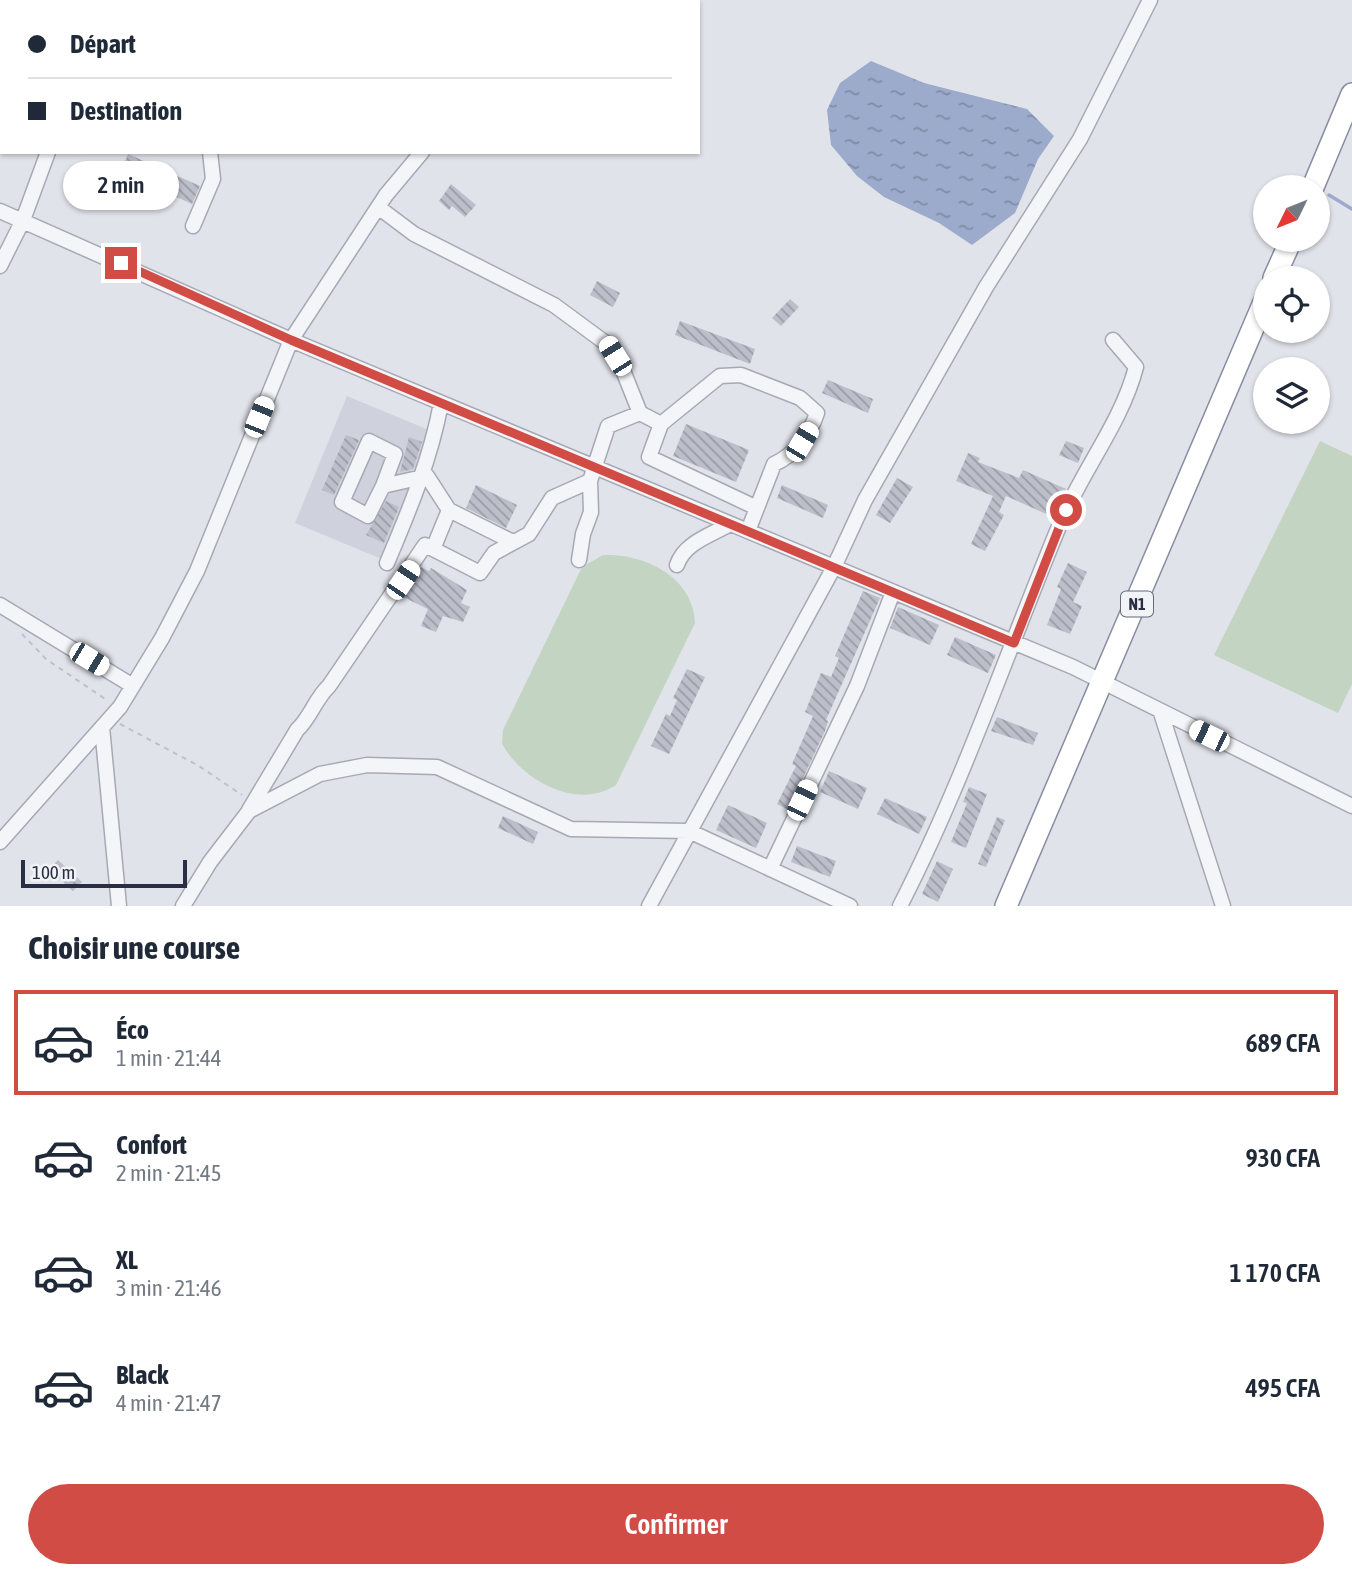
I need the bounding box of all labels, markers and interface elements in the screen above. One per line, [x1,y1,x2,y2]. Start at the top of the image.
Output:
text: Départ [70,29,136,59]
text: Destination [70,96,182,126]
callout: 2 min [63,162,179,210]
text: 2 min [98,172,144,198]
north arrow [1253,175,1330,252]
map controls [1253,175,1330,434]
route end [105,247,137,279]
button: locate [1253,266,1330,343]
car [595,333,636,379]
button: layers [1253,357,1330,434]
car [242,394,277,440]
car [783,419,822,465]
route start [1050,494,1082,526]
car [383,557,424,603]
road number: N1 [1121,592,1153,617]
car [66,639,113,679]
car [1186,717,1233,755]
car [784,777,821,823]
scale bar [21,857,187,889]
text: 100 m [32,861,75,883]
text: Choisir une course [28,929,240,966]
icon: car [32,1011,95,1074]
text: Éco [116,1015,149,1045]
text: 689 CFA [1245,1028,1320,1058]
text: 1 min · 21:44 [116,1045,222,1071]
icon: car [32,1126,95,1189]
text: Confort [116,1130,187,1160]
text: 930 CFA [1245,1143,1320,1173]
text: 2 min · 21:45 [116,1160,222,1186]
icon: car [32,1241,95,1304]
text: XL [116,1245,138,1275]
text: 1 170 CFA [1230,1258,1320,1288]
text: 3 min · 21:46 [116,1275,222,1301]
icon: car [32,1356,95,1419]
text: Black [116,1360,168,1390]
text: 495 CFA [1245,1373,1320,1403]
text: 4 min · 21:47 [116,1390,222,1416]
button: Confirmer [28,1484,1324,1564]

